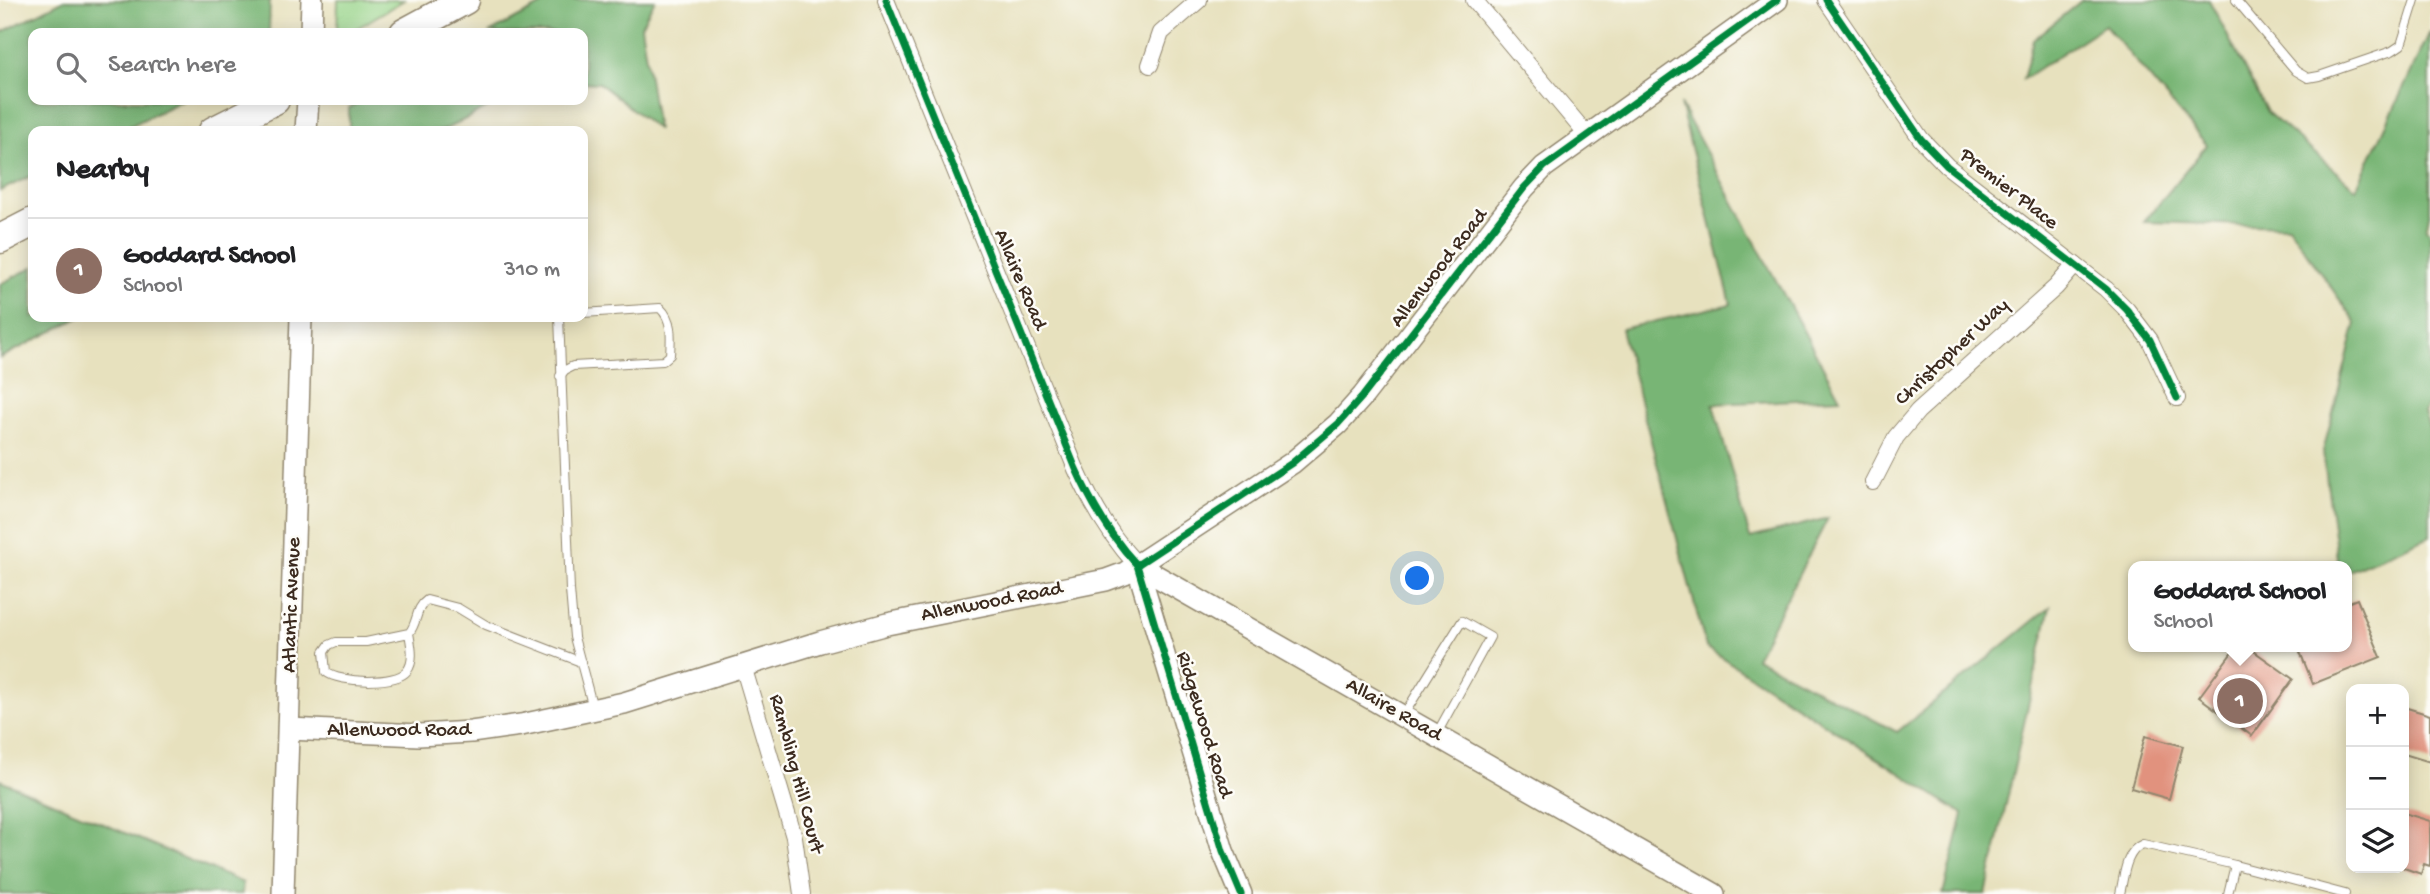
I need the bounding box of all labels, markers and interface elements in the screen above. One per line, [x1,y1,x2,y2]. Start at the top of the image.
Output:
search box [28,28,588,105]
icon: search [52,48,90,86]
text: Search here [108,51,236,82]
street label: Premier Place [1953,143,2063,237]
text: Nearby [56,154,149,189]
street label: Allenwood Road [1386,203,1495,333]
street label: Allaire Road [987,226,1052,336]
text: Goddard School [123,242,296,273]
text: 1 [74,257,84,284]
text: 310 m [504,257,560,284]
text: School [123,273,183,300]
street label: Christopher Way [1891,294,2015,412]
street label: Atlantic Avenue [278,536,308,673]
your location [1400,561,1434,595]
popup [2128,561,2352,652]
street label: Allenwood Road [919,577,1067,629]
text: Goddard School [2154,578,2326,609]
text: School [2154,609,2213,636]
street label: Ridgewood Road [1169,649,1238,803]
street label: Allaire Road [1340,673,1447,749]
pin: 1 [2217,675,2263,727]
map controls [2346,684,2409,873]
button: + [2346,684,2409,747]
street label: Rambling Hill Court [762,692,829,859]
street label: Allenwood Road [327,719,473,744]
button: − [2346,747,2409,810]
button: layers [2346,810,2409,873]

